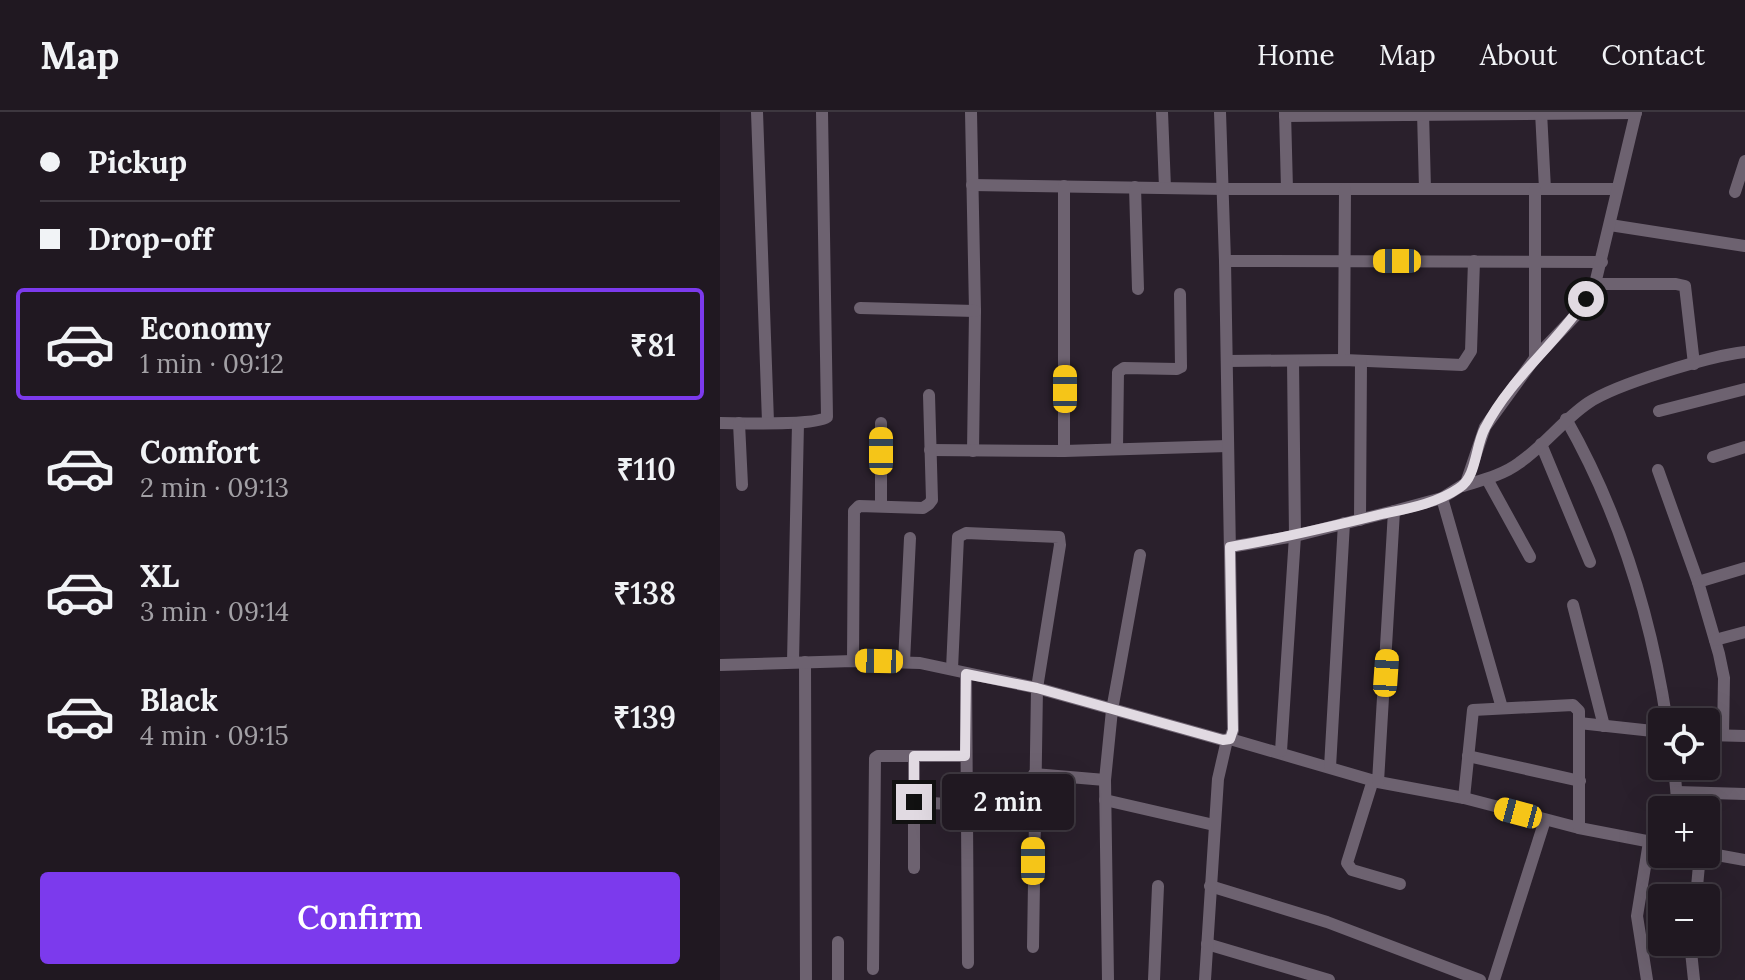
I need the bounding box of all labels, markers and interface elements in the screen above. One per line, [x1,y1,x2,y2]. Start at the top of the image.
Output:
text: Map [40,31,119,79]
text: Home [1257,37,1335,73]
text: Map [1379,37,1436,73]
text: About [1480,37,1557,73]
text: Contact [1601,37,1705,73]
text: Pickup [88,143,187,181]
text: Drop-off [88,220,213,258]
car [1373,249,1421,273]
route start [1568,281,1604,317]
icon: car [44,308,116,380]
text: Economy [140,309,271,347]
text: ₹81 [630,326,676,364]
text: 1 min · 09:12 [140,347,284,380]
car [1053,365,1077,413]
car [869,427,893,475]
icon: car [44,432,116,504]
text: Comfort [140,433,260,471]
text: ₹110 [616,450,676,488]
text: 2 min · 09:13 [140,471,289,504]
icon: car [44,556,116,628]
text: XL [140,557,179,595]
text: ₹138 [613,574,676,612]
text: 3 min · 09:14 [140,595,289,628]
car [1372,648,1400,698]
car [855,649,903,673]
icon: car [44,680,116,752]
text: Black [140,681,218,719]
text: ₹139 [613,698,676,736]
map controls [1648,708,1720,956]
button: locate [1648,708,1720,780]
text: 4 min · 09:15 [140,719,289,752]
callout: 2 min [942,774,1074,830]
route end [896,784,932,820]
text: 2 min [974,785,1042,818]
car [1492,795,1544,831]
button: + [1648,796,1720,868]
car [1021,837,1045,885]
button: Confirm [40,872,680,964]
button: − [1648,884,1720,956]

